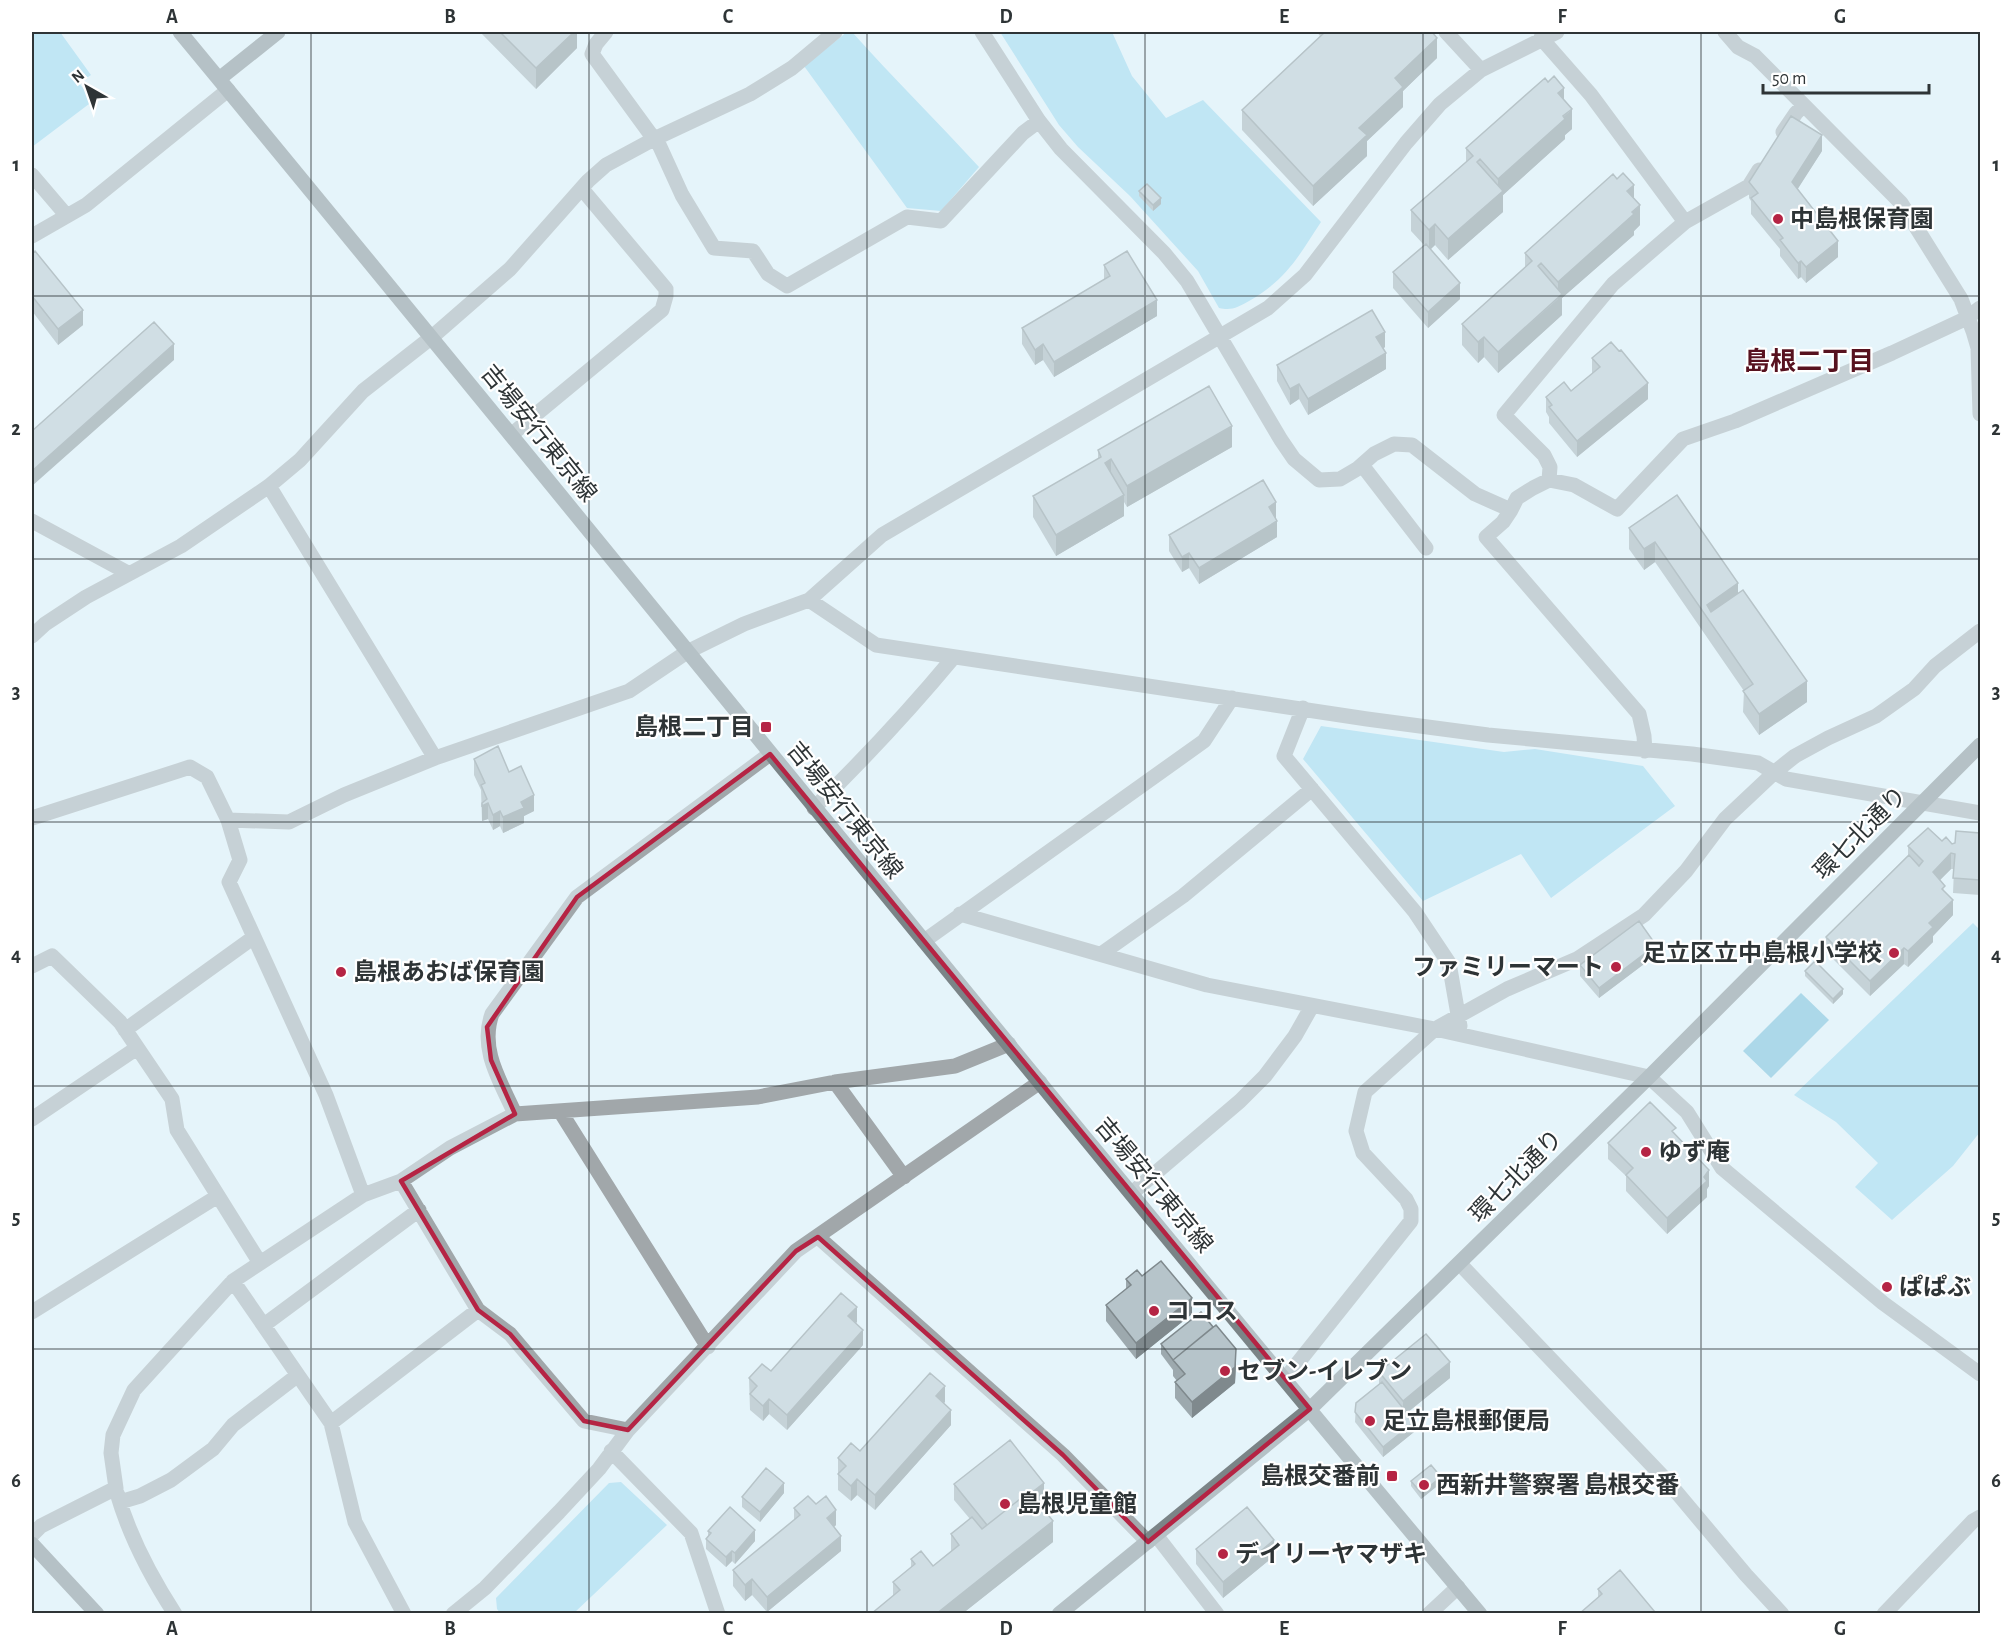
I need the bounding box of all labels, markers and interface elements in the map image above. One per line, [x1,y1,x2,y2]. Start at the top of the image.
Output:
text: A [166,7,178,27]
text: B [444,7,456,27]
text: C [723,7,734,27]
text: D [999,7,1013,27]
text: E [1279,7,1289,27]
text: F [1557,7,1567,27]
text: G [1834,7,1846,27]
north arrow [57,57,117,117]
scale bar [1763,57,1930,95]
text: N [69,67,87,86]
text: 50 m [1772,70,1806,88]
text: 1 [12,155,20,175]
text: 1 [1992,155,2000,175]
place label: 中島根保育園 [1790,206,1934,232]
marker: 中島根保育園 [1771,212,1785,226]
district label: 島根二丁目 [1744,347,1874,375]
street label: 吉場安行東京線 [476,360,602,506]
text: 2 [11,419,21,439]
text: 2 [1991,419,2001,439]
text: 3 [12,682,20,702]
text: 3 [1992,682,2000,702]
place label: 島根二丁目 [634,714,754,740]
marker: 島根二丁目 [759,720,773,734]
street label: 吉場安行東京線 [782,737,908,883]
street label: 環七北通り [1809,782,1912,885]
place label: 足立区立中島根小学校 [1642,940,1882,966]
text: 4 [11,945,21,965]
text: 4 [1991,945,2001,965]
marker: 足立区立中島根小学校 [1887,946,1901,960]
place label: ファミリーマート [1412,956,1604,980]
place label: 島根あおば保育園 [353,959,545,985]
marker: ファミリーマート [1609,960,1623,974]
marker: 島根あおば保育園 [334,965,348,979]
street label: 吉場安行東京線 [1090,1112,1218,1258]
street label: 環七北通り [1465,1125,1568,1228]
place label: ゆず庵 [1658,1139,1730,1165]
marker: ゆず庵 [1639,1145,1653,1159]
text: 5 [12,1208,20,1228]
text: 5 [1992,1208,2000,1228]
place label: ぱぱぶ [1899,1274,1971,1300]
marker: ぱぱぶ [1880,1280,1894,1294]
place label: ココス [1166,1300,1238,1324]
marker: ココス [1147,1304,1161,1318]
place label: セブン-イレブン [1237,1358,1412,1384]
marker: セブン-イレブン [1218,1364,1232,1378]
place label: 足立島根郵便局 [1382,1408,1550,1434]
marker: 足立島根郵便局 [1363,1414,1377,1428]
place label: 島根交番前 [1260,1463,1380,1489]
marker: 島根交番前 [1385,1469,1399,1483]
text: 6 [11,1471,21,1491]
text: 6 [1991,1471,2001,1491]
place label: 西新井警察署 島根交番 [1436,1472,1680,1498]
marker: 西新井警察署 島根交番 [1417,1478,1431,1492]
place label: 島根児童館 [1017,1491,1137,1517]
marker: 島根児童館 [998,1497,1012,1511]
place label: デイリーヤマザキ [1235,1541,1427,1567]
marker: デイリーヤマザキ [1216,1547,1230,1561]
text: A [166,1619,178,1639]
text: B [444,1619,456,1639]
text: C [723,1619,734,1639]
text: D [999,1619,1013,1639]
text: E [1279,1619,1289,1639]
text: F [1557,1619,1567,1639]
text: G [1834,1619,1846,1639]

